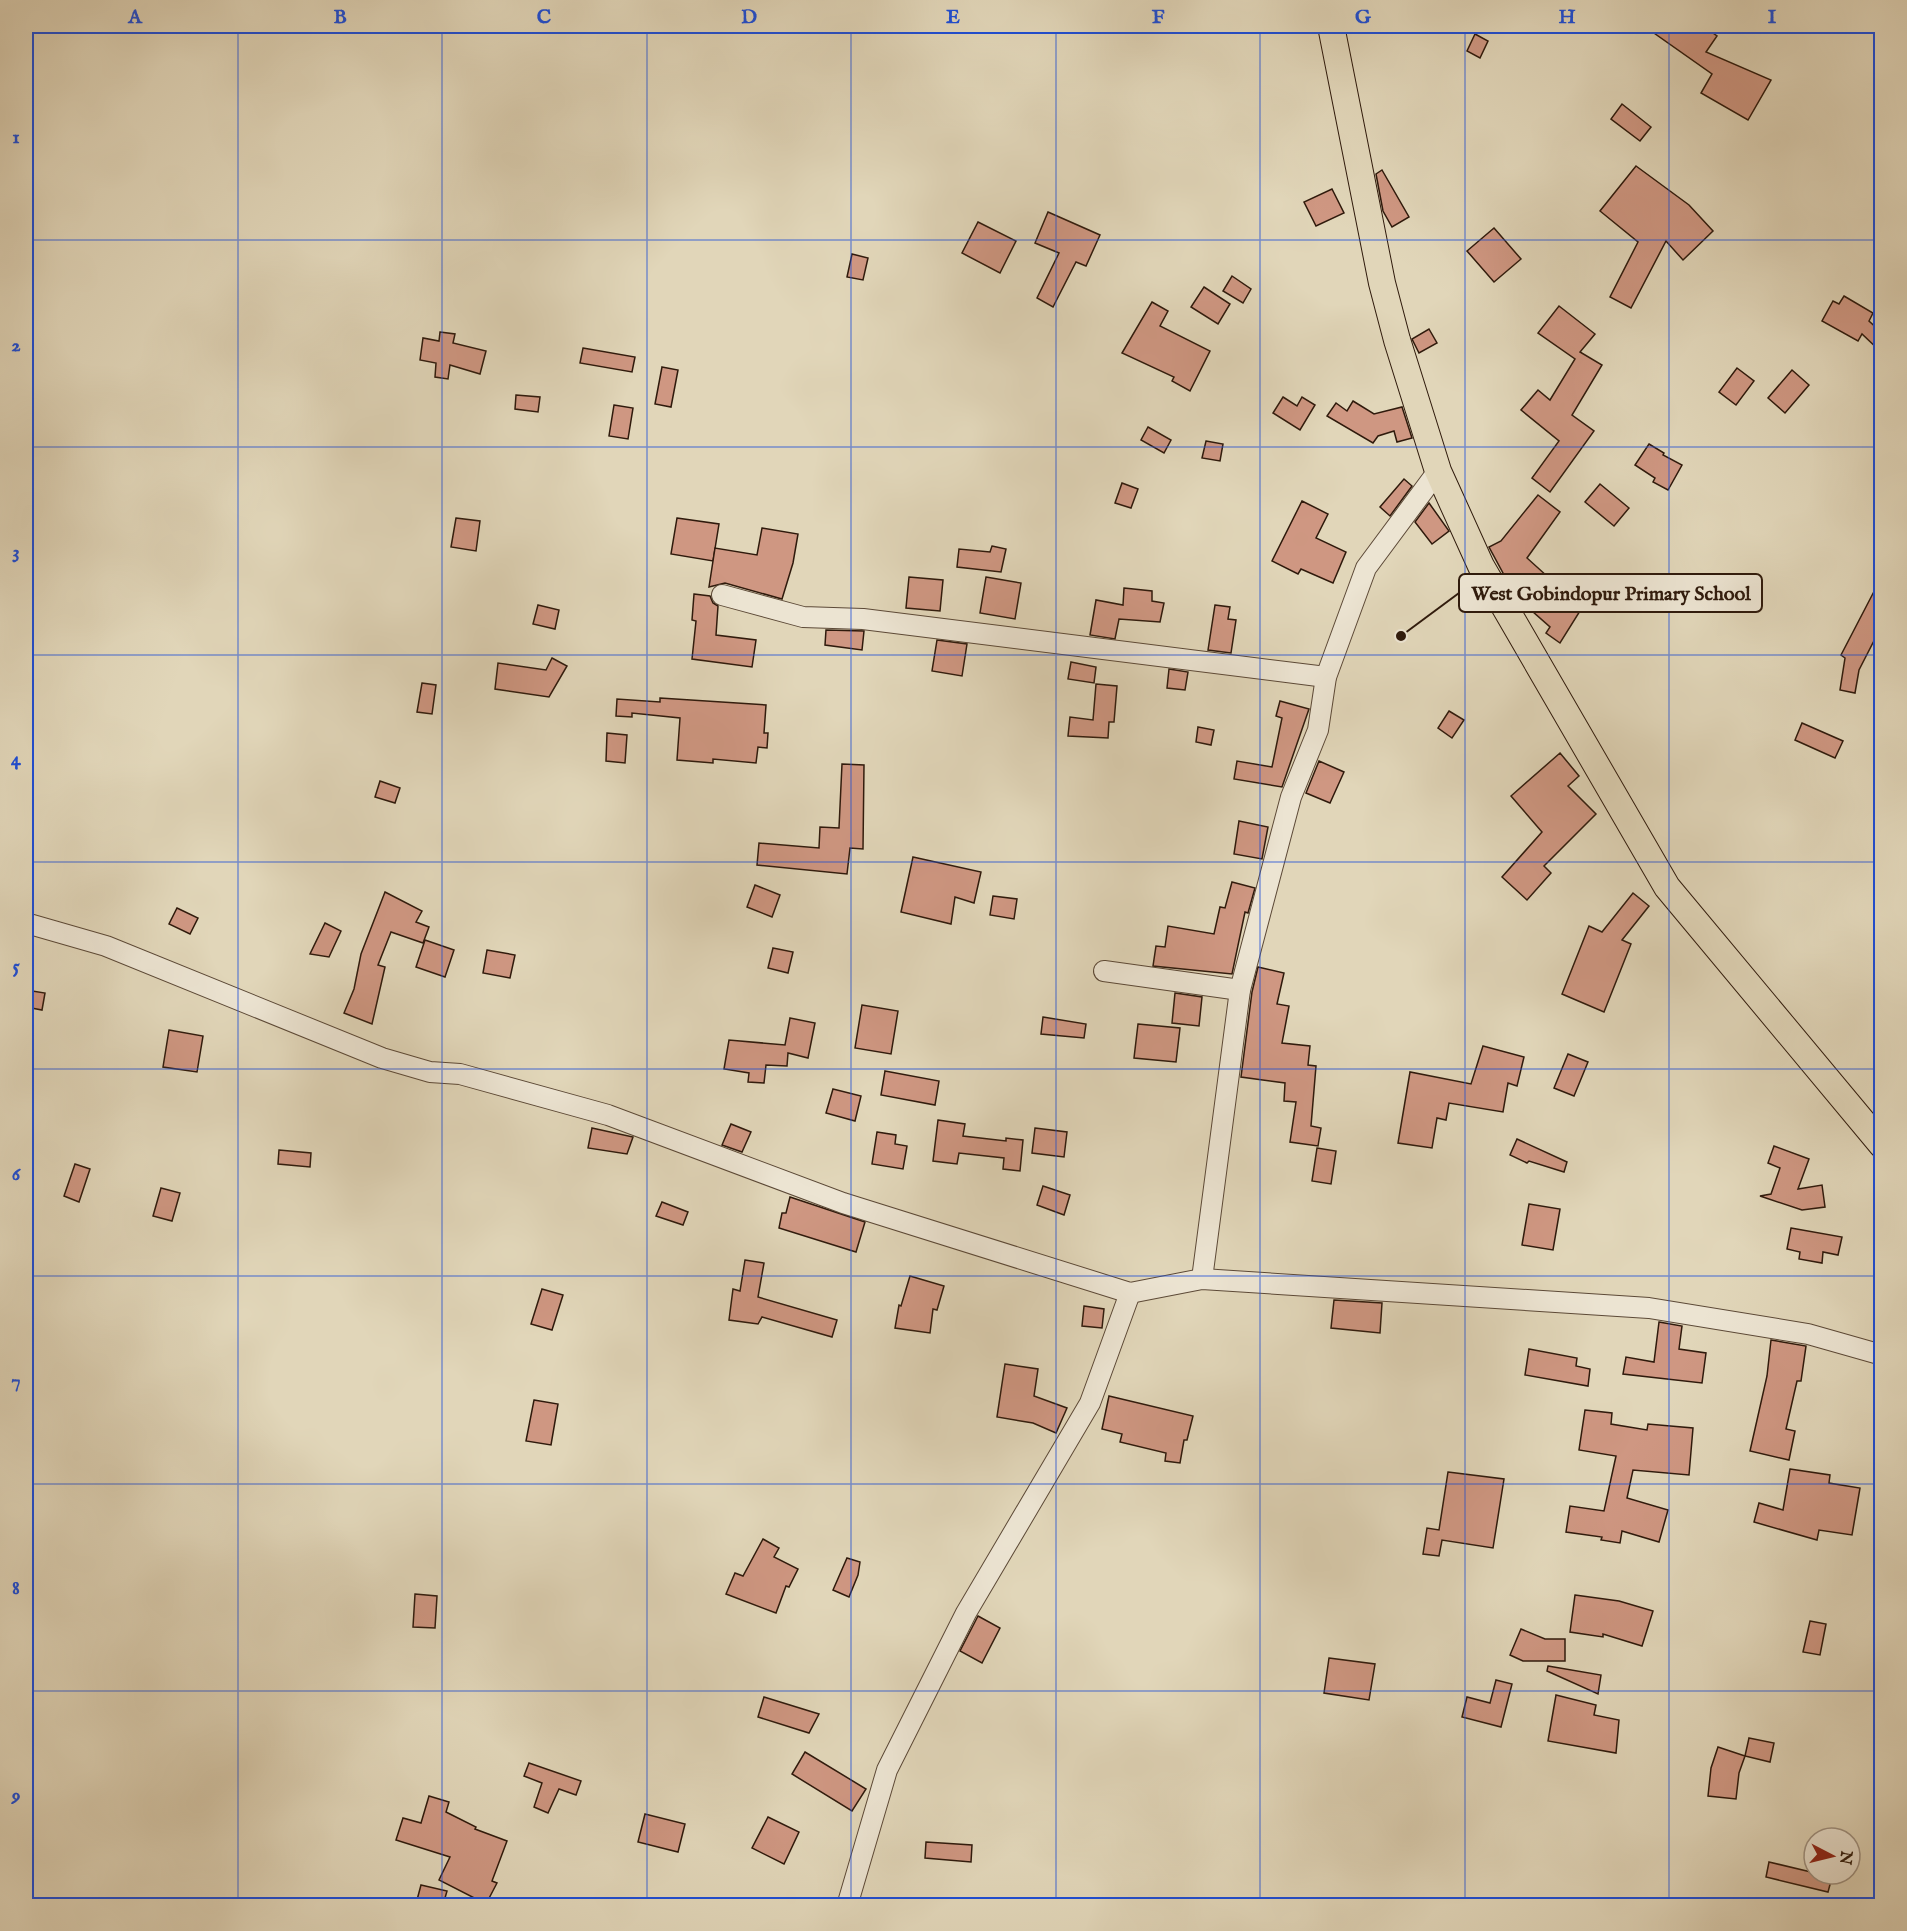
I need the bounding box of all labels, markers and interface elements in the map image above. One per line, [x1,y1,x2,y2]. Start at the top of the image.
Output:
text: A [127,5,143,30]
text: B [333,5,347,30]
text: C [537,5,551,30]
text: D [741,5,757,30]
text: E [946,5,960,30]
text: F [1152,5,1165,30]
text: G [1355,5,1372,30]
text: H [1558,5,1576,30]
text: I [1768,5,1777,30]
text: 1 [12,125,20,150]
text: 2 [11,333,21,358]
text: 3 [12,540,20,565]
callout: West Gobindopur Primary School [1459,574,1762,612]
text: West Gobindopur Primary School [1470,582,1751,607]
text: 4 [11,747,22,772]
text: 5 [12,954,20,979]
text: 6 [12,1162,22,1187]
text: 7 [11,1369,21,1394]
text: 8 [12,1576,20,1601]
text: 9 [11,1783,21,1808]
north arrow [1802,1826,1862,1886]
text: N [1834,1849,1856,1866]

